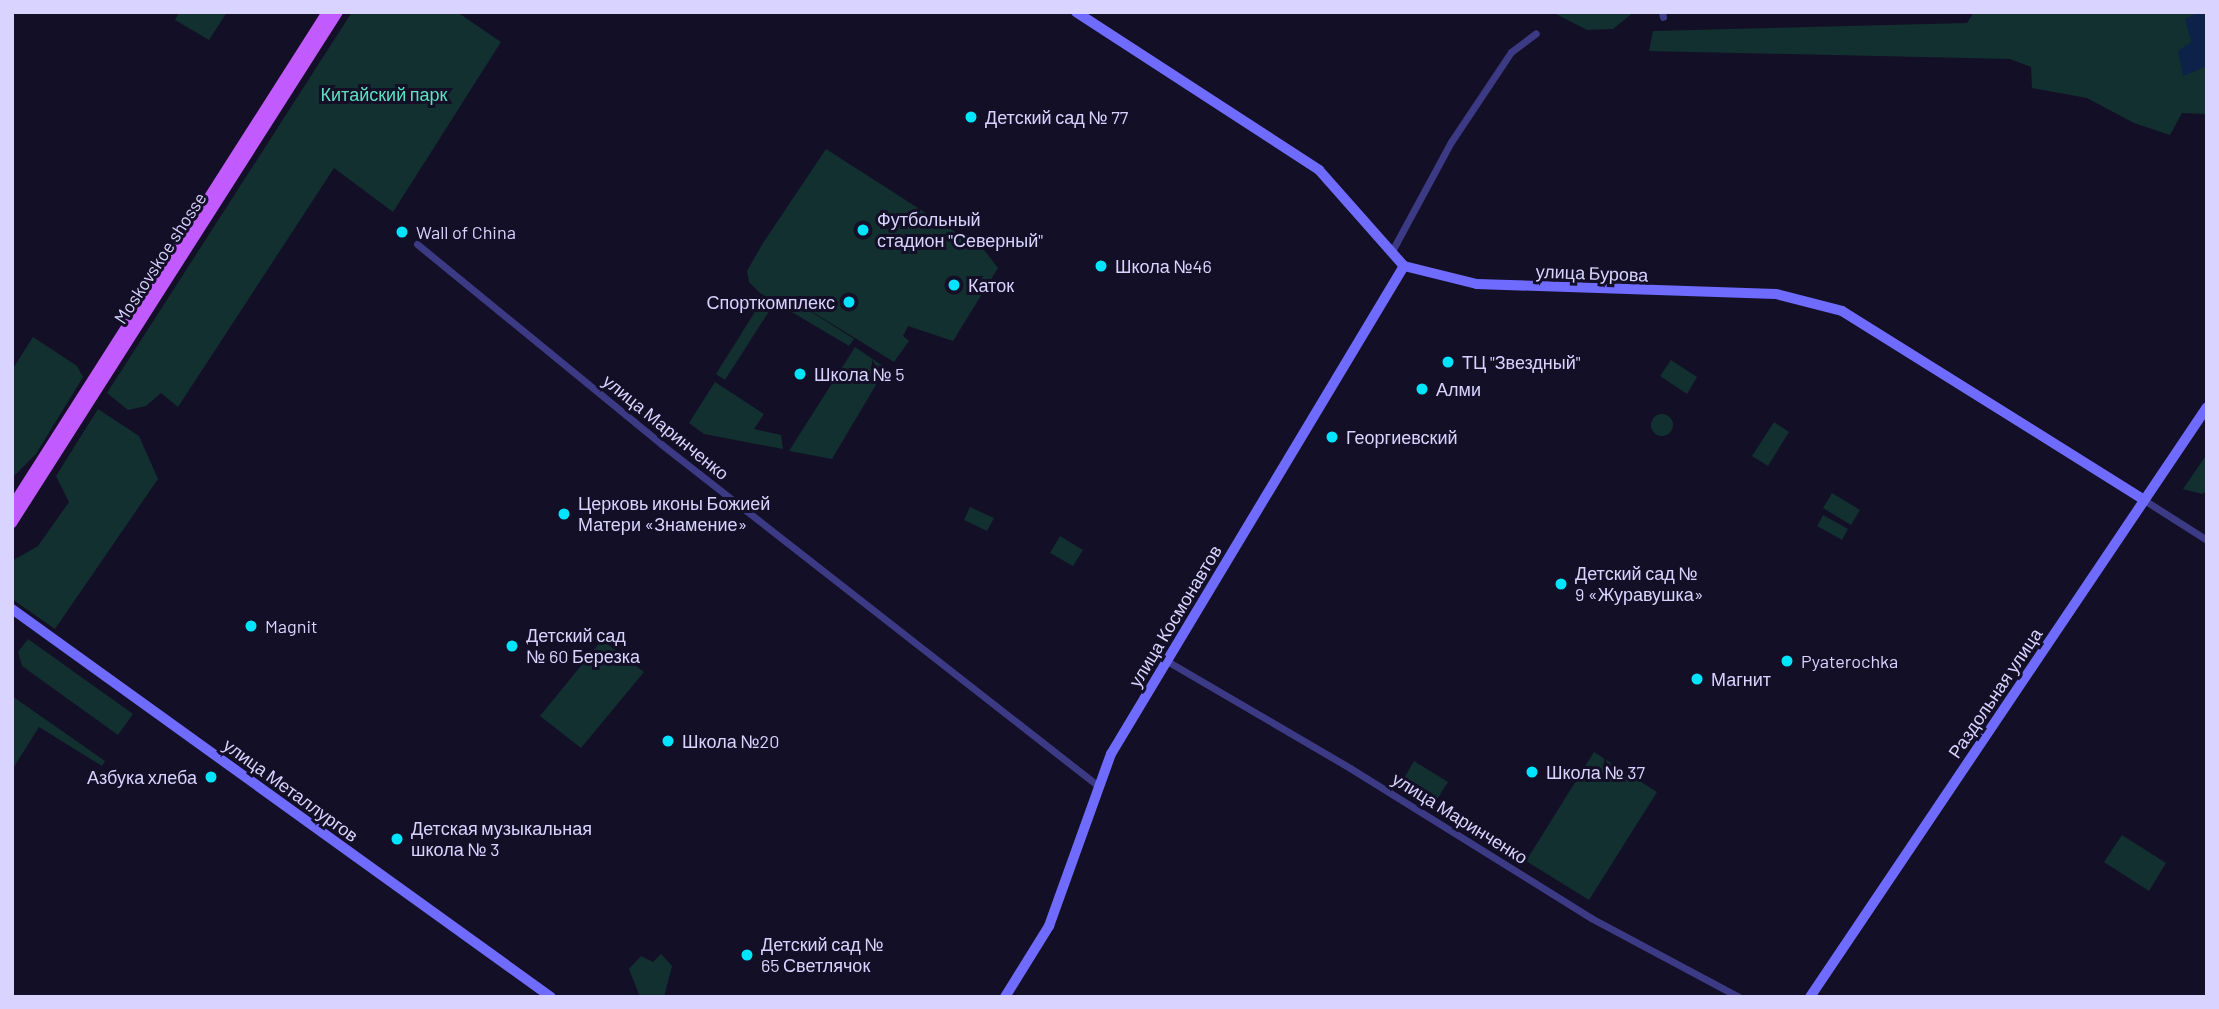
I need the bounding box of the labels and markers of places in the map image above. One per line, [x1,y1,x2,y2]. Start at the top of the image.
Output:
place label: Детский сад № 77 [985,106,1128,128]
marker: Детский сад № 77 [963,109,979,125]
place label: Футбольный стадион "Северный" [877,209,1043,252]
place label: Wall of China [416,221,516,243]
marker: Футбольный стадион "Северный" [855,222,871,238]
marker: Wall of China [394,224,410,240]
place label: Школа №46 [1115,255,1212,277]
marker: Школа №46 [1093,258,1109,274]
place label: Каток [968,274,1014,296]
marker: Каток [946,277,962,293]
place label: Спорткомплекс [707,291,835,313]
marker: Спорткомплекс [841,294,857,310]
place label: ТЦ "Звездный" [1462,351,1581,373]
marker: ТЦ "Звездный" [1440,354,1456,370]
place label: Школа № 5 [814,363,904,385]
marker: Школа № 5 [792,366,808,382]
place label: Алми [1436,378,1481,400]
marker: Алми [1414,381,1430,397]
place label: Георгиевский [1346,426,1458,448]
marker: Георгиевский [1324,429,1340,445]
place label: Церковь иконы Божией Матери «Знамение» [578,493,770,536]
marker: Церковь иконы Божией Матери «Знамение» [556,506,572,522]
place label: Детский сад № 9 «Журавушка» [1575,563,1704,606]
marker: Детский сад № 9 «Журавушка» [1553,576,1569,592]
place label: Magnit [265,615,318,637]
marker: Magnit [243,618,259,634]
place label: Детский сад № 60 Березка [526,625,640,668]
marker: Детский сад № 60 Березка [504,638,520,654]
place label: Pyaterochka [1801,650,1898,672]
marker: Pyaterochka [1779,653,1795,669]
place label: Магнит [1711,668,1771,690]
marker: Магнит [1689,671,1705,687]
place label: Школа №20 [682,730,779,752]
marker: Школа №20 [660,733,676,749]
place label: Школа № 37 [1546,761,1645,783]
marker: Школа № 37 [1524,764,1540,780]
place label: Азбука хлеба [87,766,197,788]
marker: Азбука хлеба [203,769,219,785]
place label: Детская музыкальная школа № 3 [411,818,592,860]
marker: Детская музыкальная школа № 3 [389,831,405,847]
place label: Детский сад № 65 Светлячок [761,934,884,976]
marker: Детский сад № 65 Светлячок [739,947,755,963]

